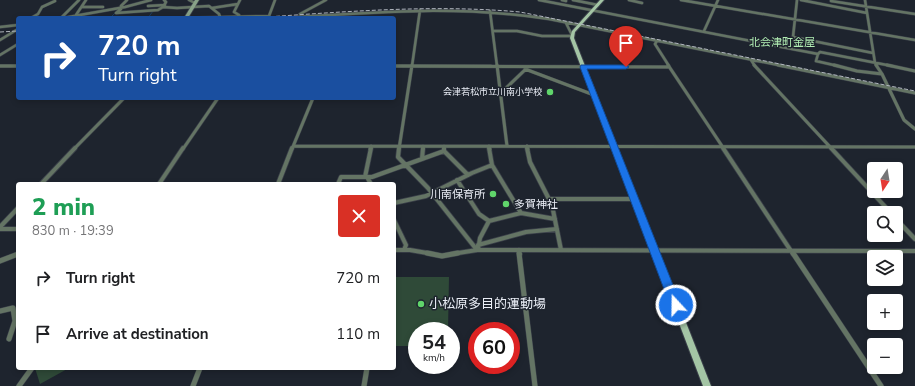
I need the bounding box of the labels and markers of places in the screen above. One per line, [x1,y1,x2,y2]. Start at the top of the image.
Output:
pin [609,26,643,67]
place label: 会津若松市立川南小学校 [443,86,542,98]
marker: 会津若松市立川南小学校 [545,87,555,97]
place label: 川南保育所 [430,187,486,202]
marker: 川南保育所 [488,189,498,199]
place label: 多賀神社 [514,197,558,212]
marker: 多賀神社 [501,199,511,209]
place label: 小松原多目的運動場 [429,295,546,313]
marker: 小松原多目的運動場 [416,299,426,309]

